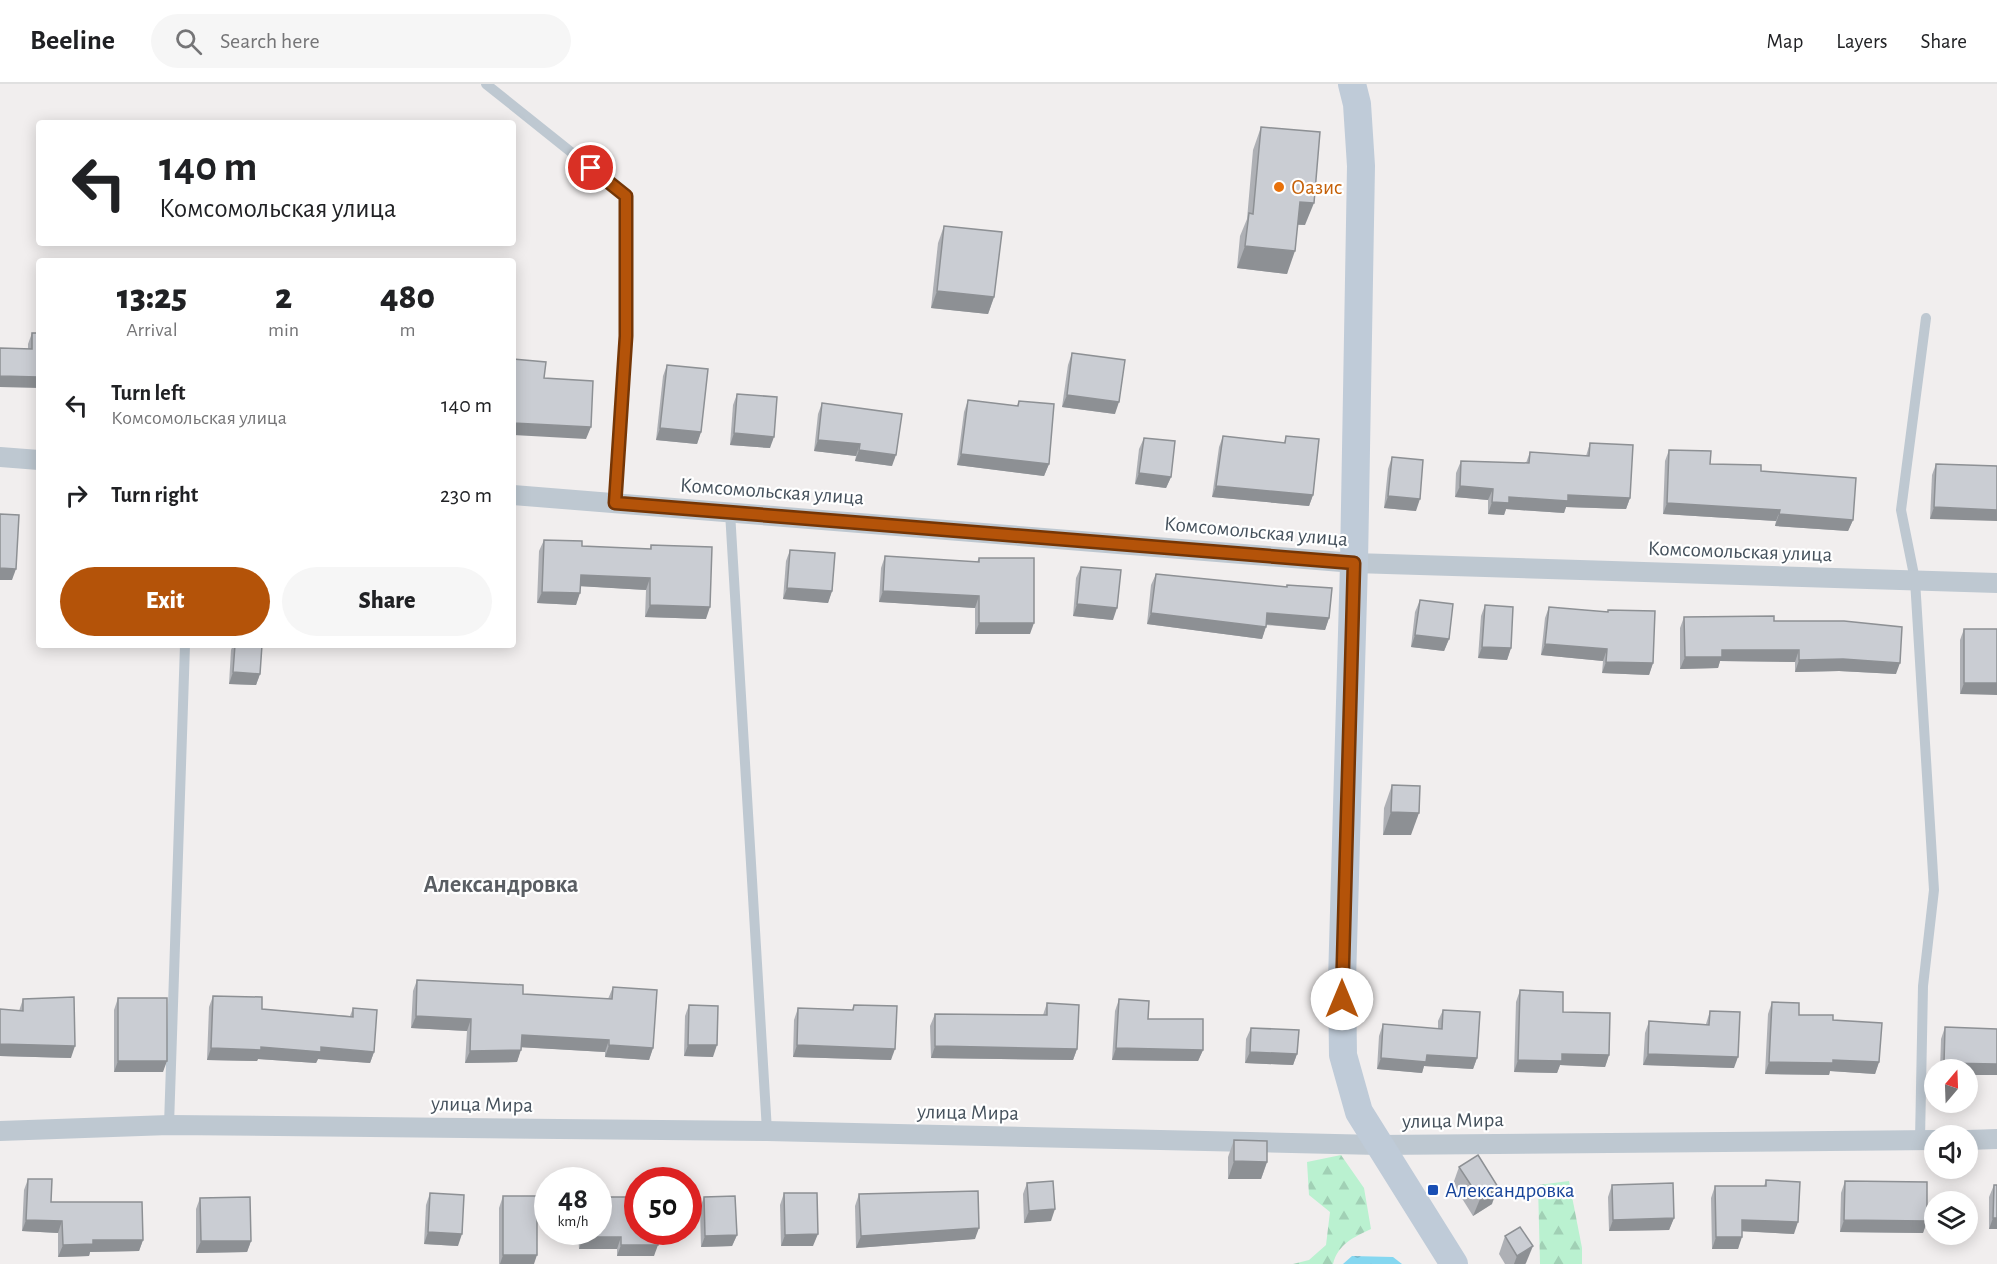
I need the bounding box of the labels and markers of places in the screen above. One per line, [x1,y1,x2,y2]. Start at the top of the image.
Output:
pin [565,142,616,193]
place label: Оазис [1291,177,1343,198]
marker: Оазис [1272,180,1286,194]
place label: Александровка [1445,1180,1575,1201]
marker: Александровка [1426,1183,1440,1197]

